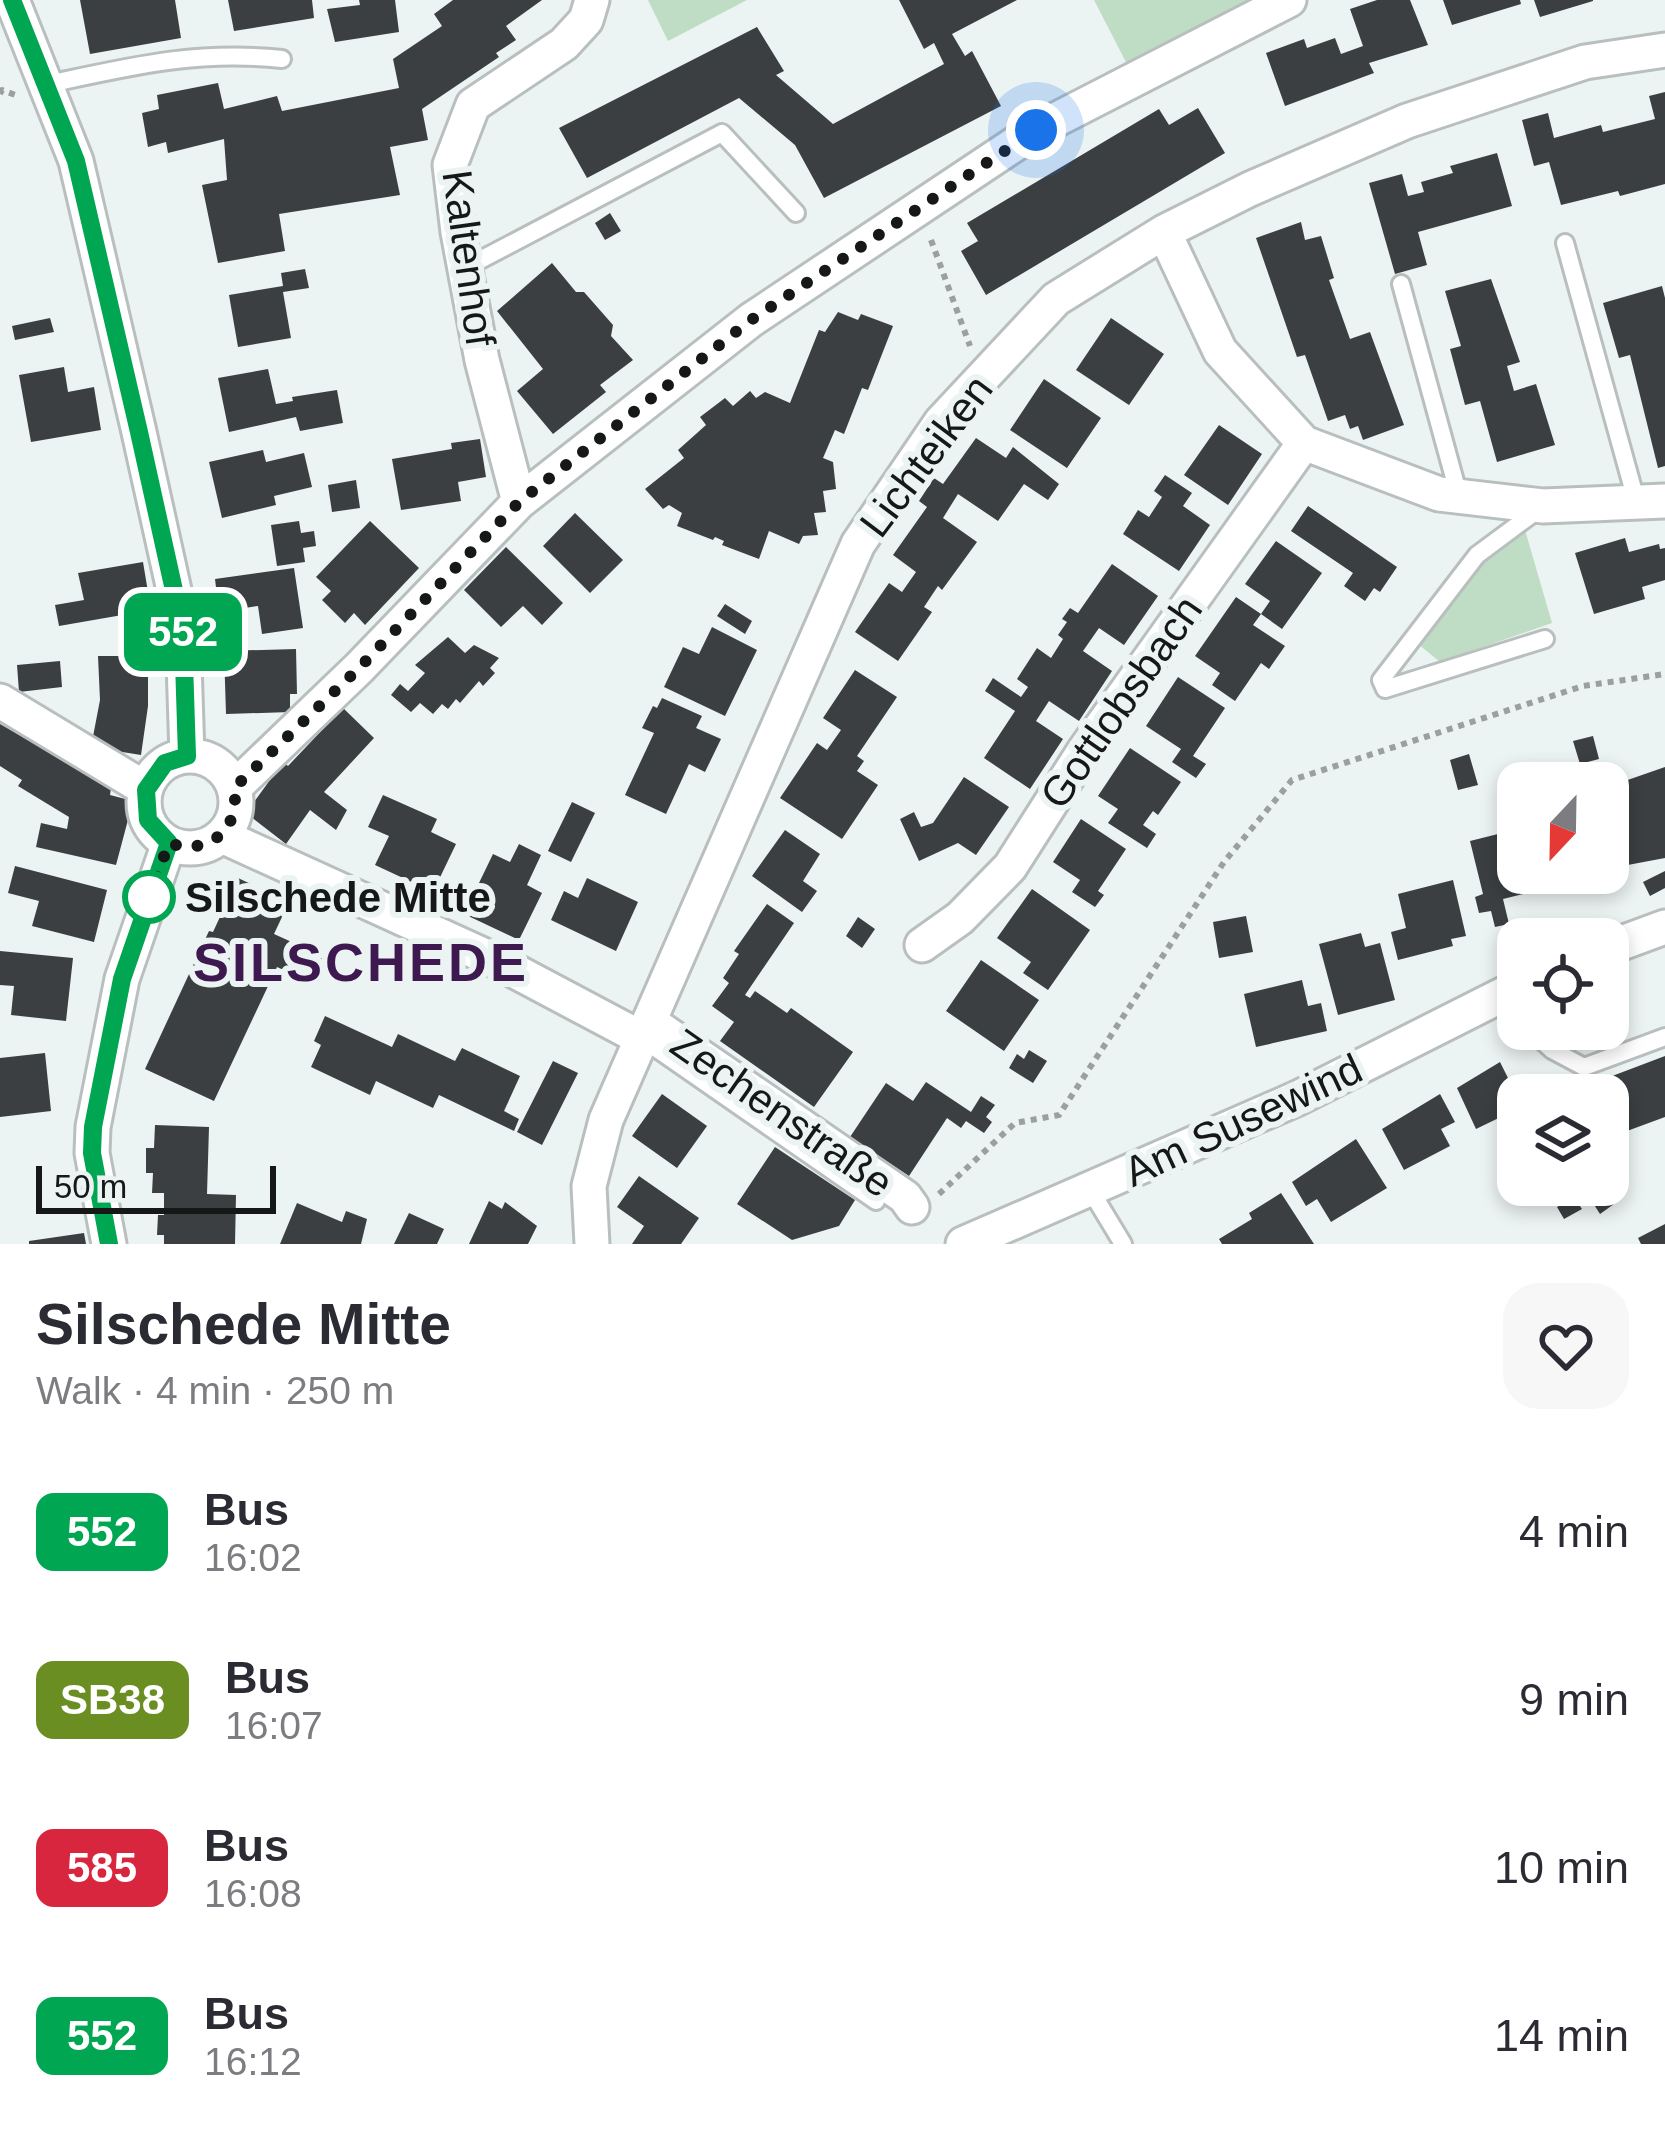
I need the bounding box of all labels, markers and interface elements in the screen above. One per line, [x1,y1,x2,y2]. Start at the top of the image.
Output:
your location [1006,100,1066,160]
street label: Kaltenhof [433,167,505,349]
street label: Lichteiken [850,366,1002,546]
street label: Gottlobsbach [1031,587,1211,817]
line badge: 552 [114,593,252,671]
text: 552 [148,608,218,655]
north arrow [1497,762,1629,894]
map controls [1497,762,1629,1206]
marker: Silschede Mitte [124,872,174,922]
place label: Silschede Mitte [185,874,491,921]
button: locate [1497,918,1629,1050]
district label: SILSCHEDE [193,932,529,992]
street label: Zechenstraße [662,1019,902,1207]
street label: Am Susewind [1117,1044,1369,1196]
button: layers [1497,1074,1629,1206]
scale bar [36,1160,276,1213]
text: 50 m [54,1168,127,1205]
button: heart [1503,1283,1629,1409]
text: Silschede Mitte [36,1292,451,1356]
text: Walk · 4 min · 250 m [36,1369,394,1412]
text: Bus [204,1484,289,1535]
text: 4 min [1519,1506,1629,1557]
text: 552 [67,1508,137,1555]
text: 16:02 [204,1536,302,1579]
text: Bus [225,1652,310,1703]
text: 9 min [1519,1674,1629,1725]
text: SB38 [60,1676,165,1723]
text: 16:07 [225,1704,323,1747]
text: Bus [204,1820,289,1871]
text: 10 min [1494,1842,1629,1893]
text: 585 [67,1844,137,1891]
text: 16:08 [204,1872,302,1915]
text: Bus [204,1988,289,2039]
text: 14 min [1494,2010,1629,2061]
text: 552 [67,2012,137,2059]
text: 16:12 [204,2040,302,2083]

